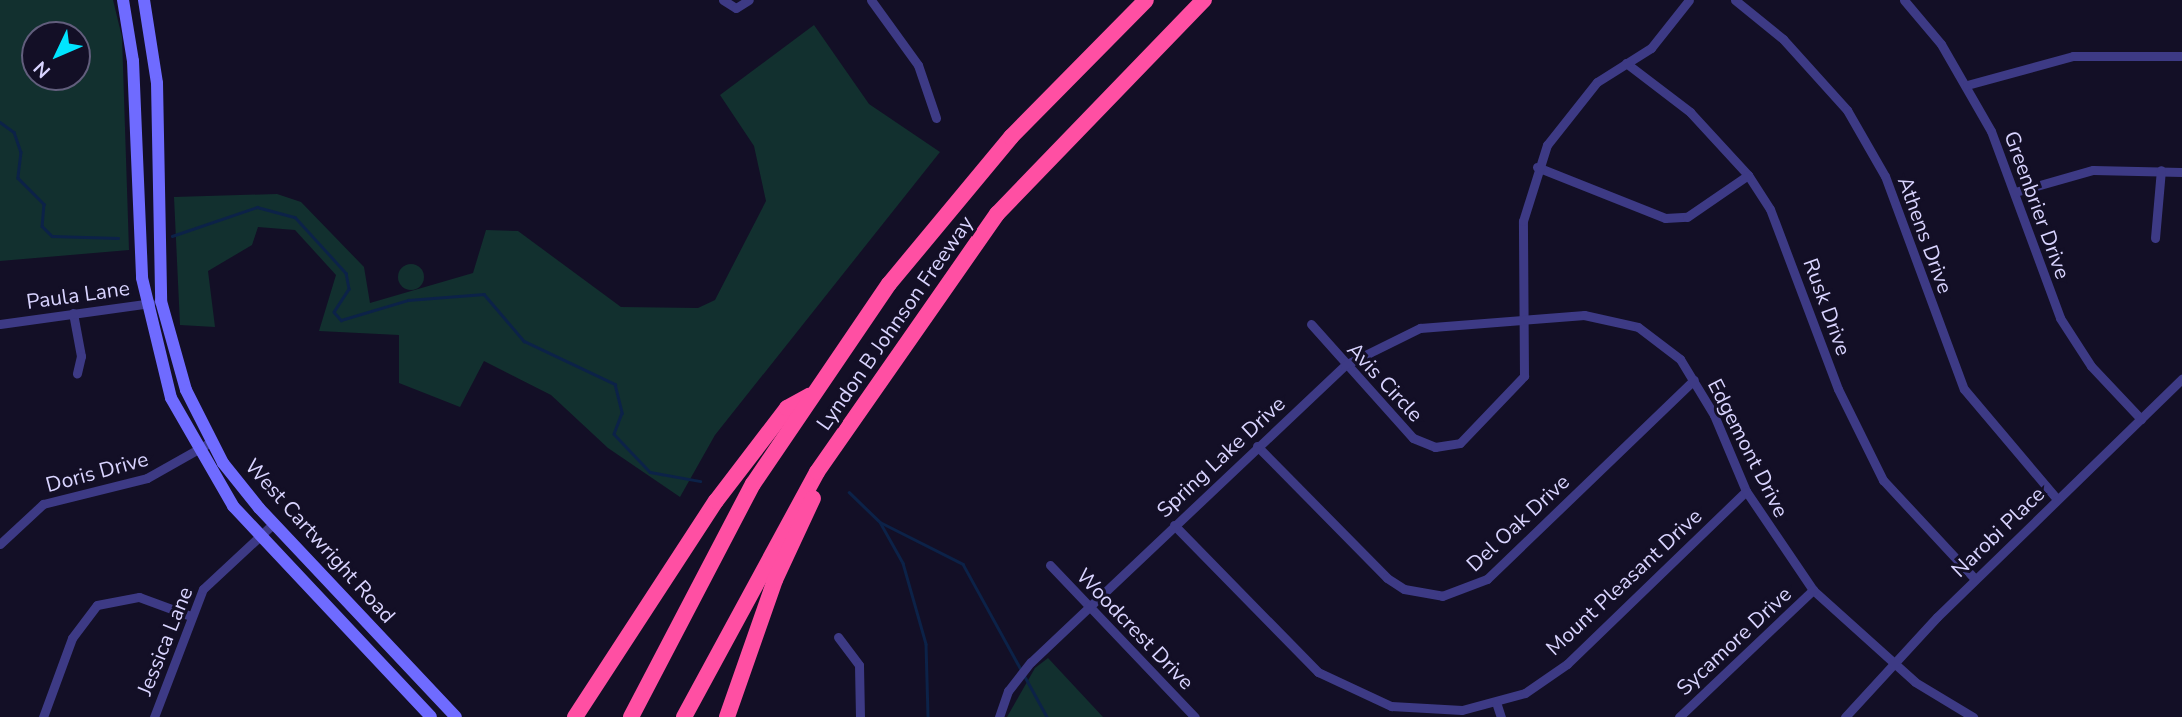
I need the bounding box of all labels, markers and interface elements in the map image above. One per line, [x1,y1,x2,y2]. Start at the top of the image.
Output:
north arrow [21,21,91,91]
text: N [28,55,57,83]
street label: Greenbrier Drive [1999,128,2075,282]
street label: Athens Drive [1892,173,1958,297]
street label: Lyndon B Johnson Freeway [811,211,979,435]
street label: Rusk Drive [1798,255,1856,359]
street label: Paula Lane [25,275,131,315]
street label: Avis Circle [1342,337,1428,427]
street label: Edgemont Drive [1702,375,1794,521]
street label: Spring Lake Drive [1152,391,1290,523]
street label: Doris Drive [43,446,151,498]
street label: West Cartwright Road [240,454,400,628]
street label: Del Oak Drive [1461,469,1575,577]
street label: Narobi Place [1946,481,2050,583]
street label: Mount Pleasant Drive [1541,503,1707,661]
street label: Woodcrest Drive [1071,563,1199,695]
street label: Sycamore Drive [1671,581,1797,701]
street label: Jessica Lane [132,583,198,699]

